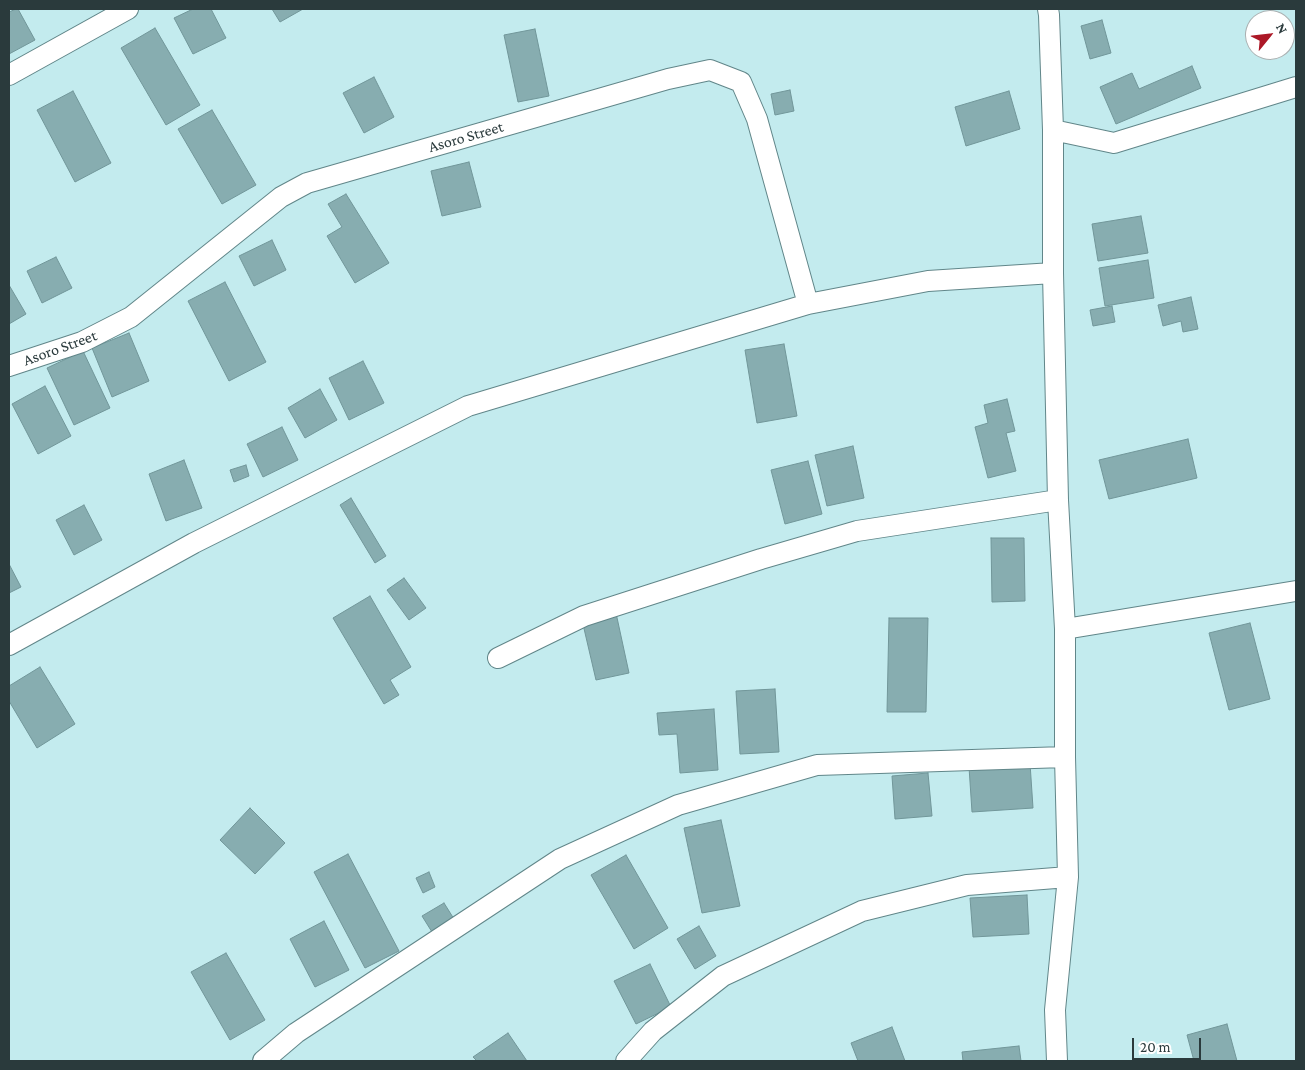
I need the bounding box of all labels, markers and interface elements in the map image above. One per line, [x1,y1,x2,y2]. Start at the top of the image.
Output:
north arrow [1245,10,1295,60]
text: N [1273,20,1292,36]
street label: Asoro Street [426,117,506,157]
street label: Asoro Street [21,326,99,370]
scale bar [1135,1028,1204,1060]
text: 20 m [1140,1039,1171,1055]

